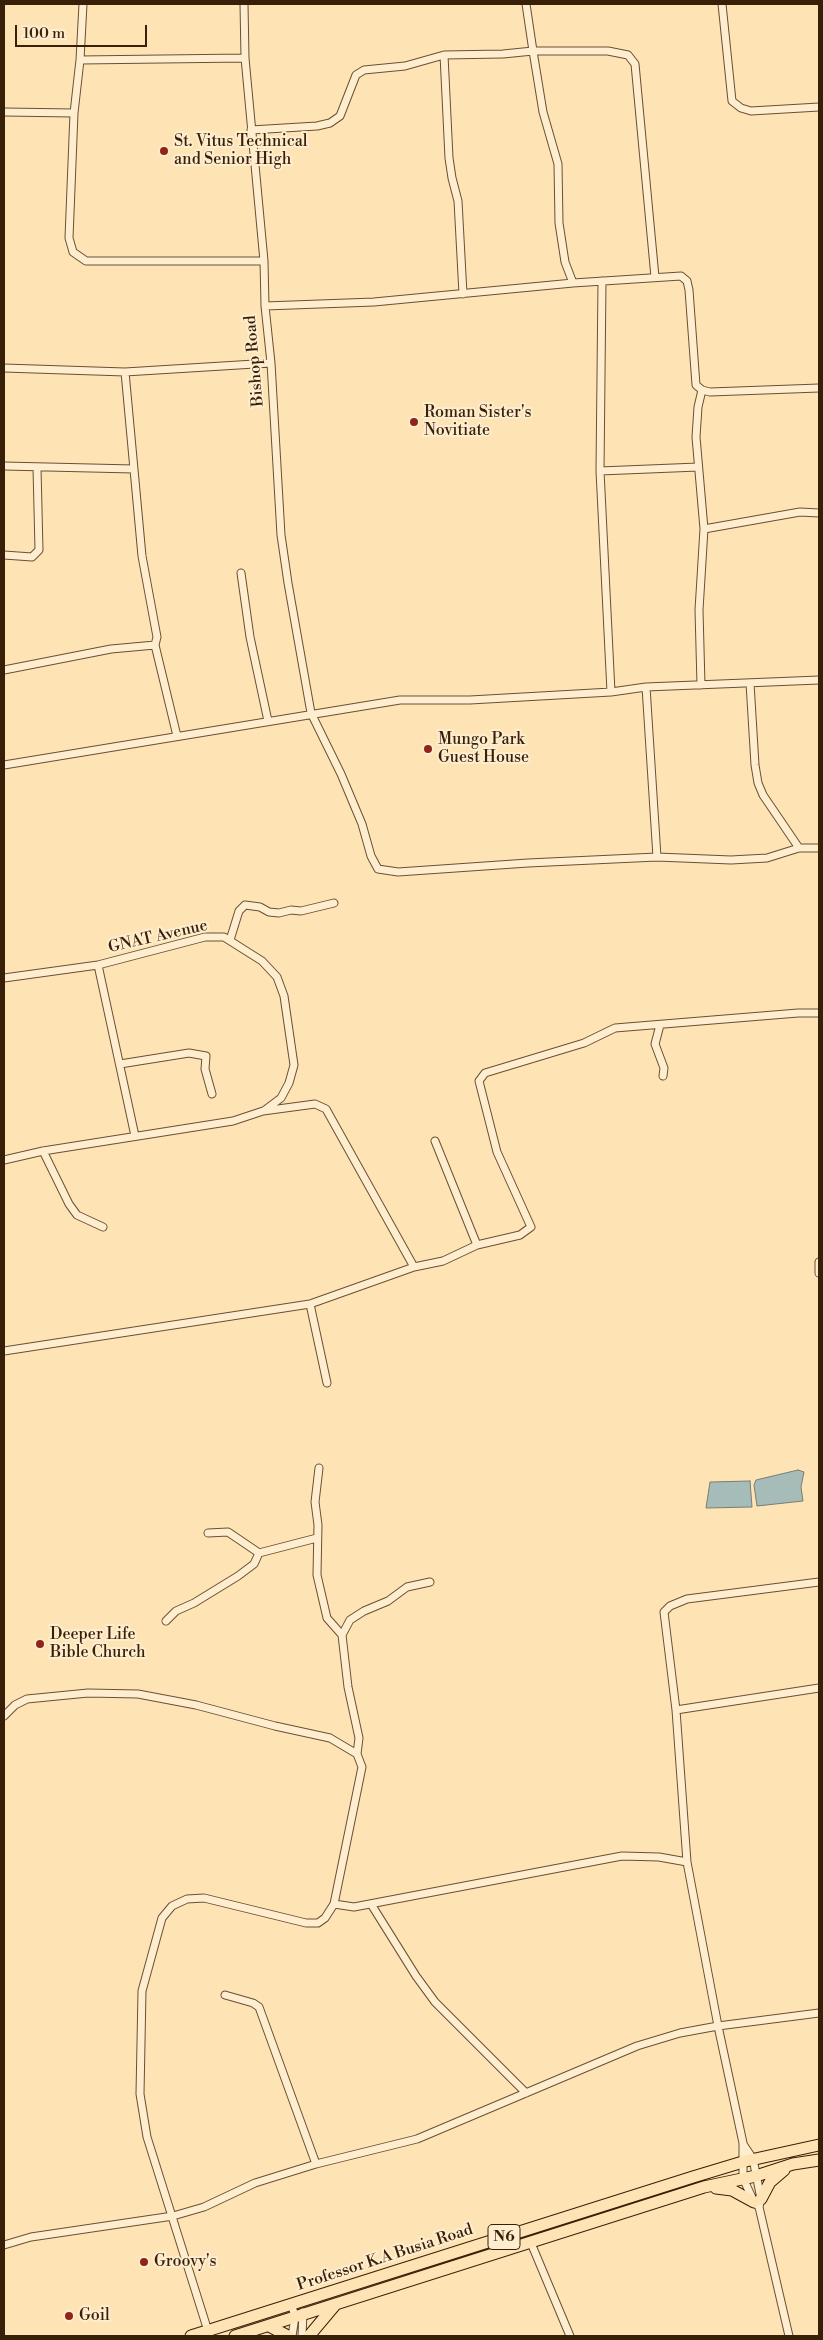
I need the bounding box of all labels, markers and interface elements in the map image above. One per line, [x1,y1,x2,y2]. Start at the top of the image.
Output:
scale bar [18,15,150,47]
text: 100 m [23,24,65,43]
place label: St. Vitus Technical and Senior High [174,132,308,170]
marker: St. Vitus Technical and Senior High [158,145,170,157]
street label: Bishop Road [241,314,269,408]
place label: Roman Sister's Novitiate [424,403,532,441]
marker: Roman Sister's Novitiate [408,416,420,428]
place label: Mungo Park Guest House [438,730,529,768]
marker: Mungo Park Guest House [422,743,434,755]
street label: GNAT Avenue [106,916,210,958]
place label: Deeper Life Bible Church [50,1625,146,1663]
marker: Deeper Life Bible Church [34,1638,46,1650]
street label: Professor K.A Busia Road [295,2220,475,2296]
road number: N6 [488,2224,520,2250]
place label: Groovy's [154,2252,217,2272]
marker: Groovy's [138,2256,150,2268]
place label: Goil [79,2306,110,2326]
marker: Goil [63,2310,75,2322]

